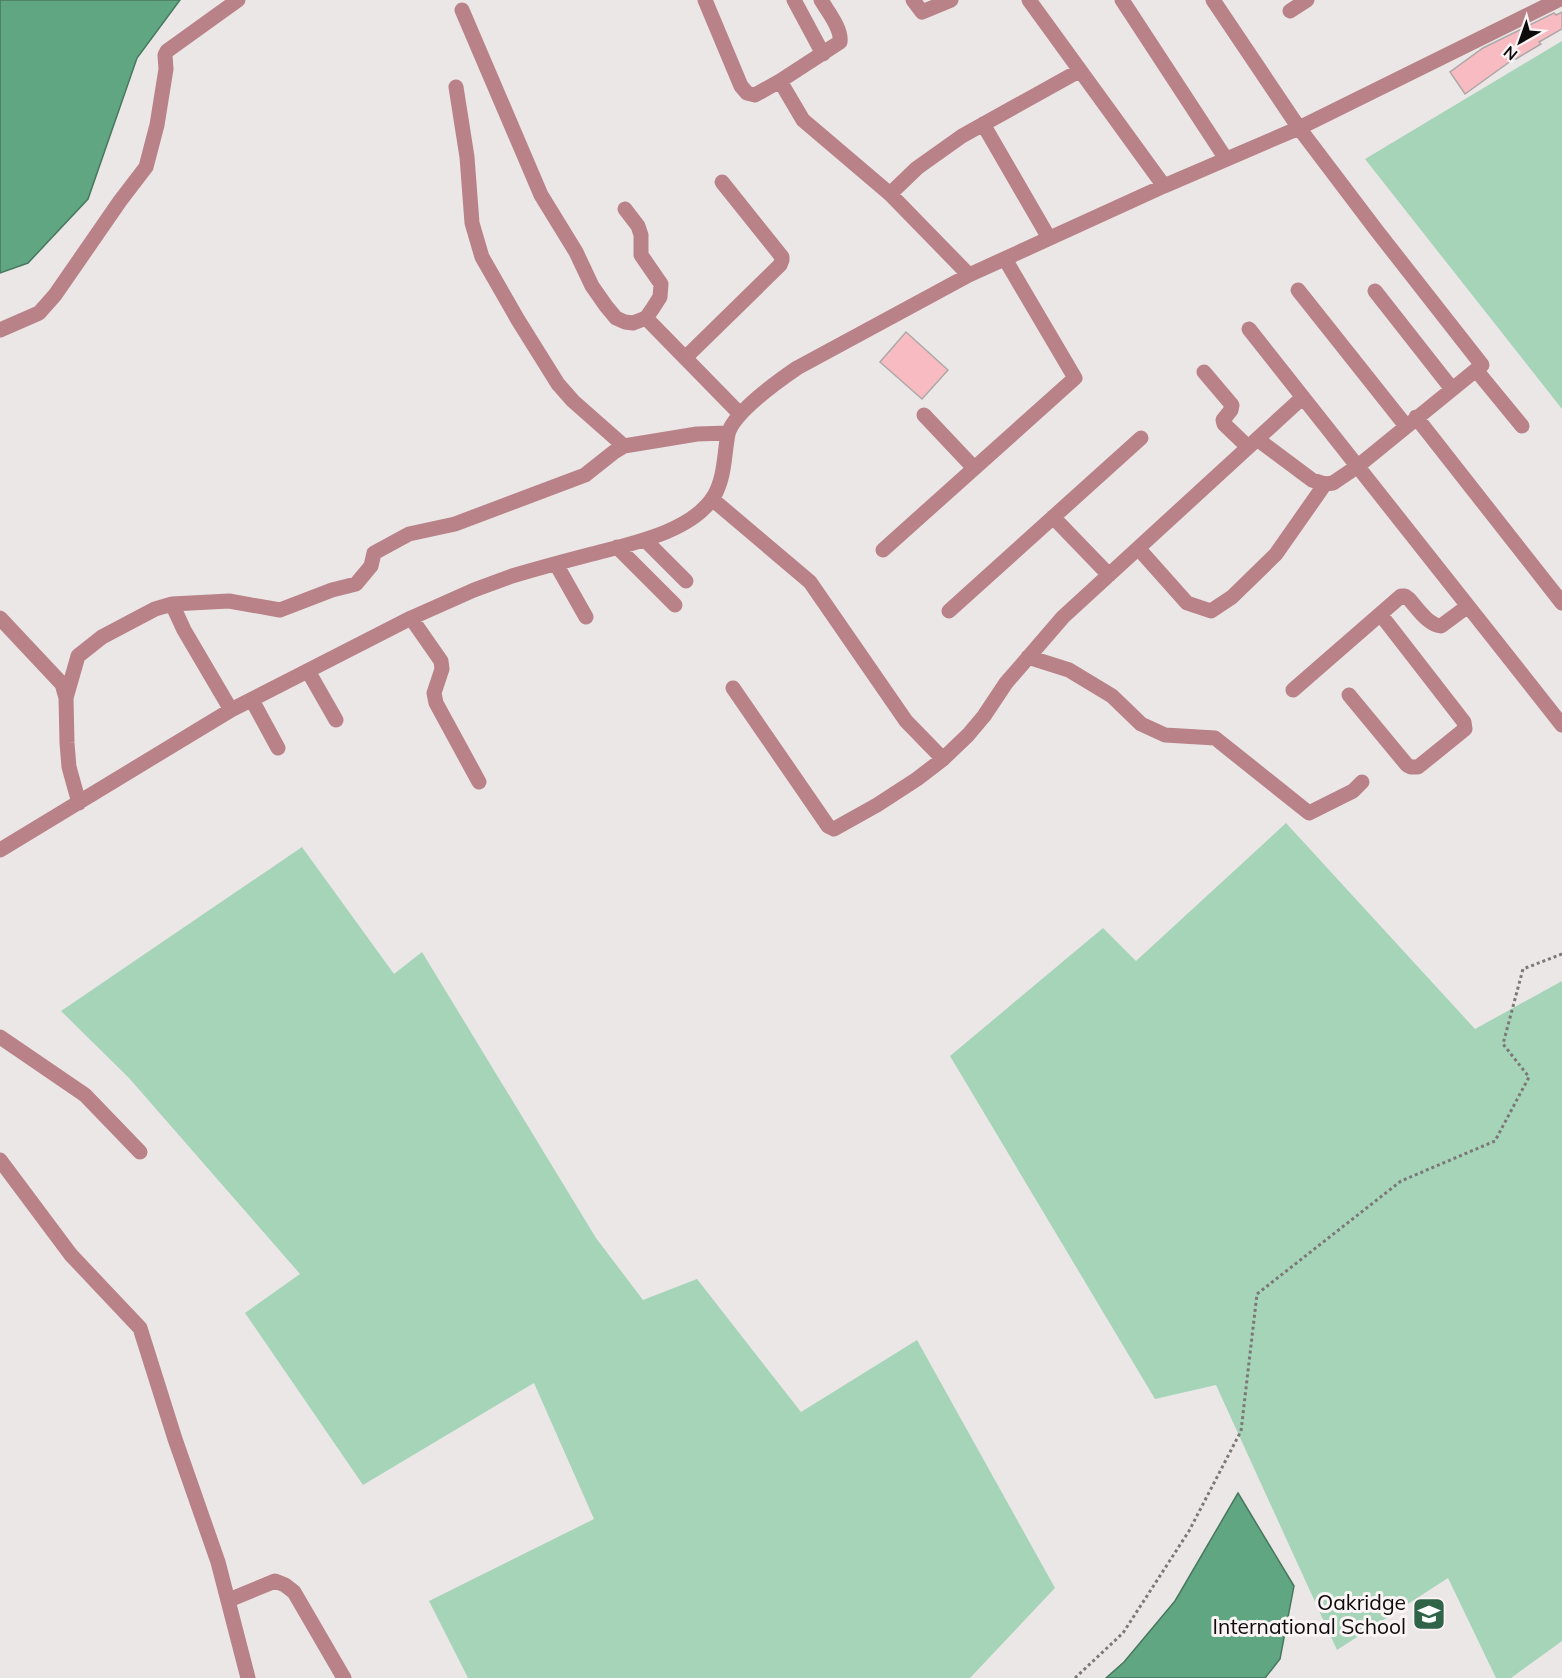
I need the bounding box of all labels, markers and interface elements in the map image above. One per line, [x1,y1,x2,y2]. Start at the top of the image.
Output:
north arrow [1490,12,1550,72]
text: N [1499,42,1521,65]
place label: Oakridge International School [1213,1589,1406,1639]
school or university icon: Oakridge International School [1411,1596,1447,1632]

